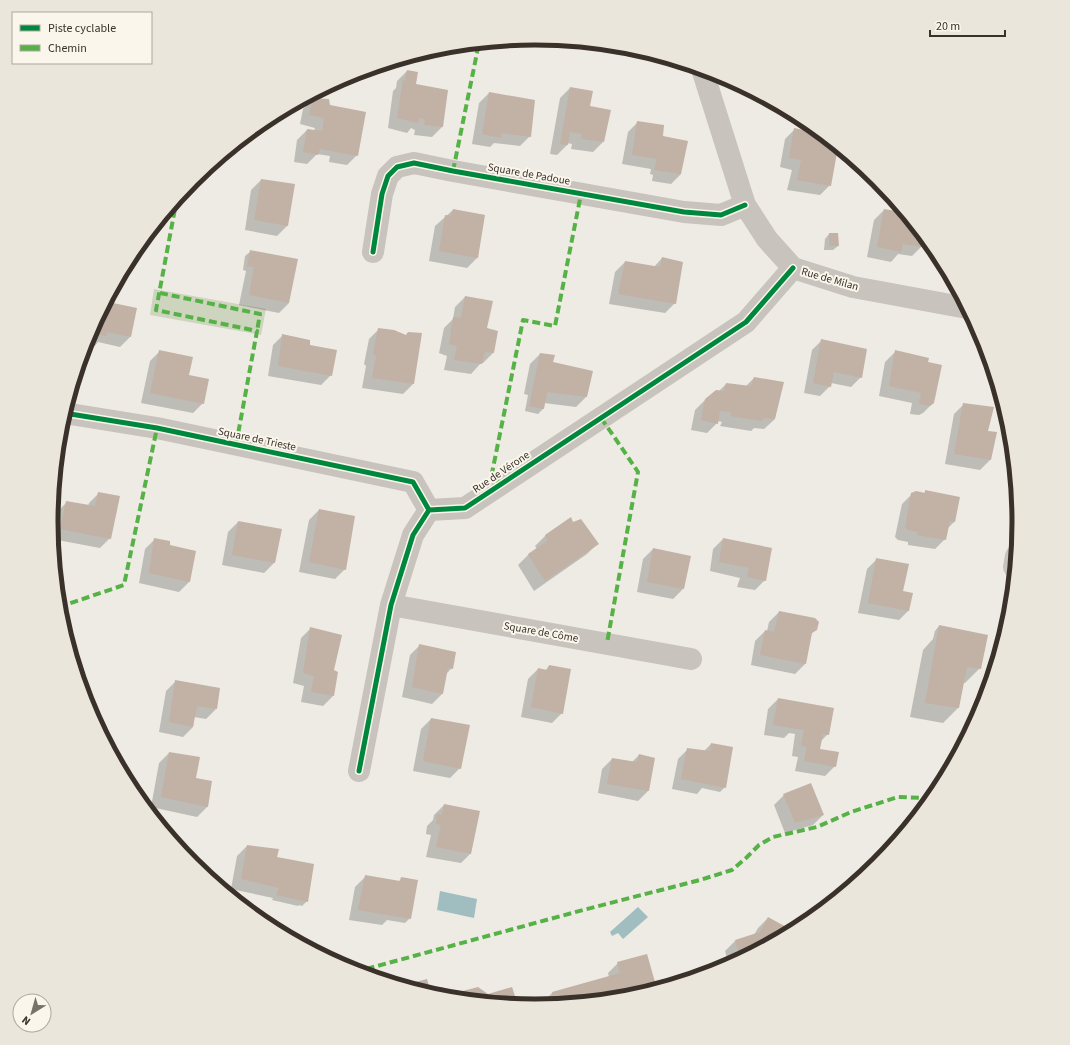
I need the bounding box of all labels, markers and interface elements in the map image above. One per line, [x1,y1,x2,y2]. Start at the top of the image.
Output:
legend [12,12,152,64]
scale bar [930,12,1005,38]
text: 20 m [936,18,960,35]
text: Piste cyclable [48,20,116,37]
text: Chemin [48,40,87,57]
street label: Square de Padoue [487,159,572,189]
street label: Rue de Milan [800,264,860,294]
street label: Square de Trieste [217,423,298,455]
street label: Rue de Vérone [470,447,533,497]
street label: Square de Côme [503,618,580,646]
north arrow [12,993,52,1033]
text: N [19,1012,34,1029]

